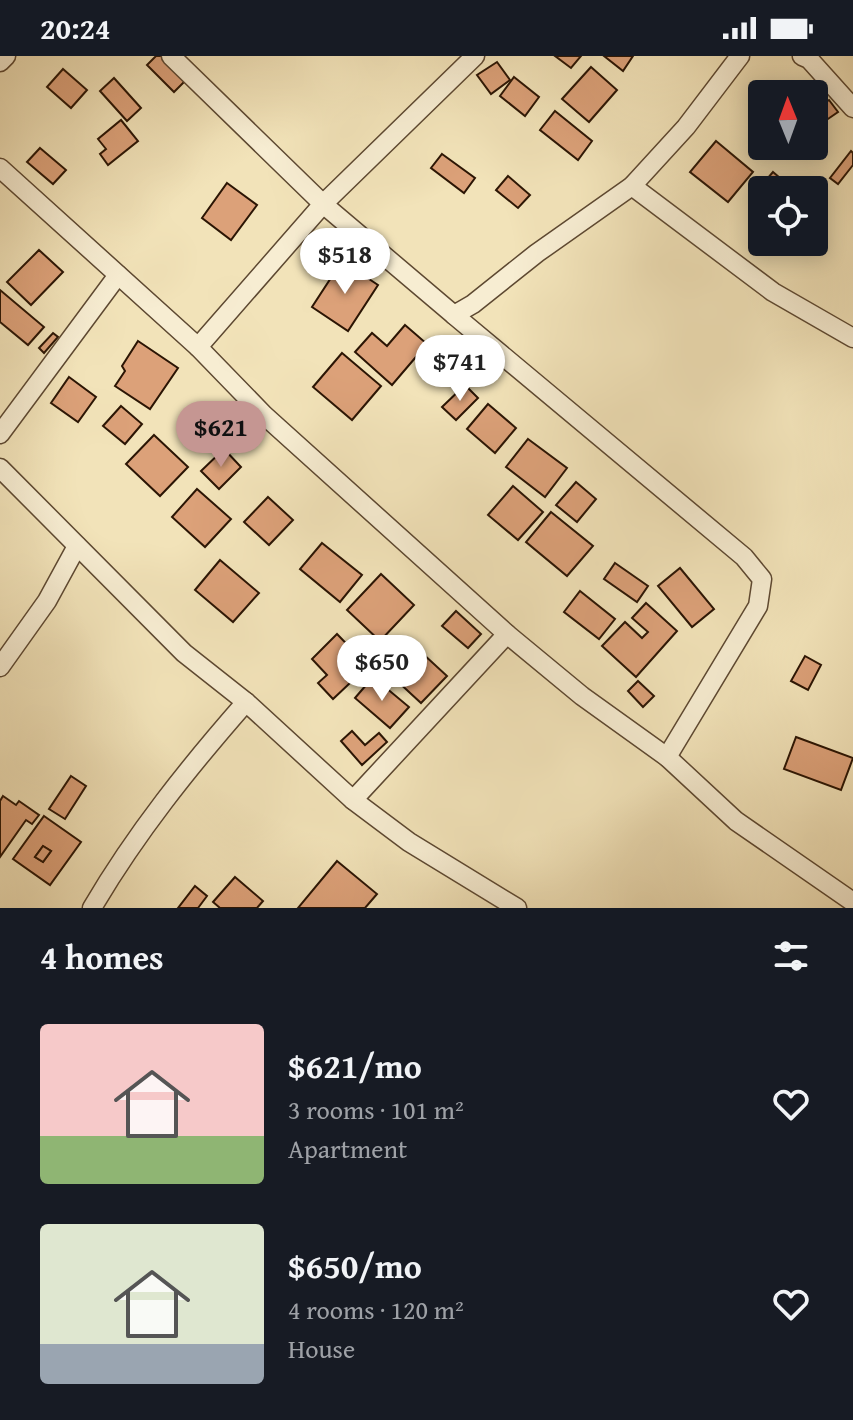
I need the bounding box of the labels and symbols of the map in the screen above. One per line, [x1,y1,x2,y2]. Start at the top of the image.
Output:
north arrow [748,80,828,160]
pin: $518 [298,228,392,296]
pin: $741 [413,335,507,403]
pin: $621 [174,401,268,469]
pin: $650 [335,635,429,703]

